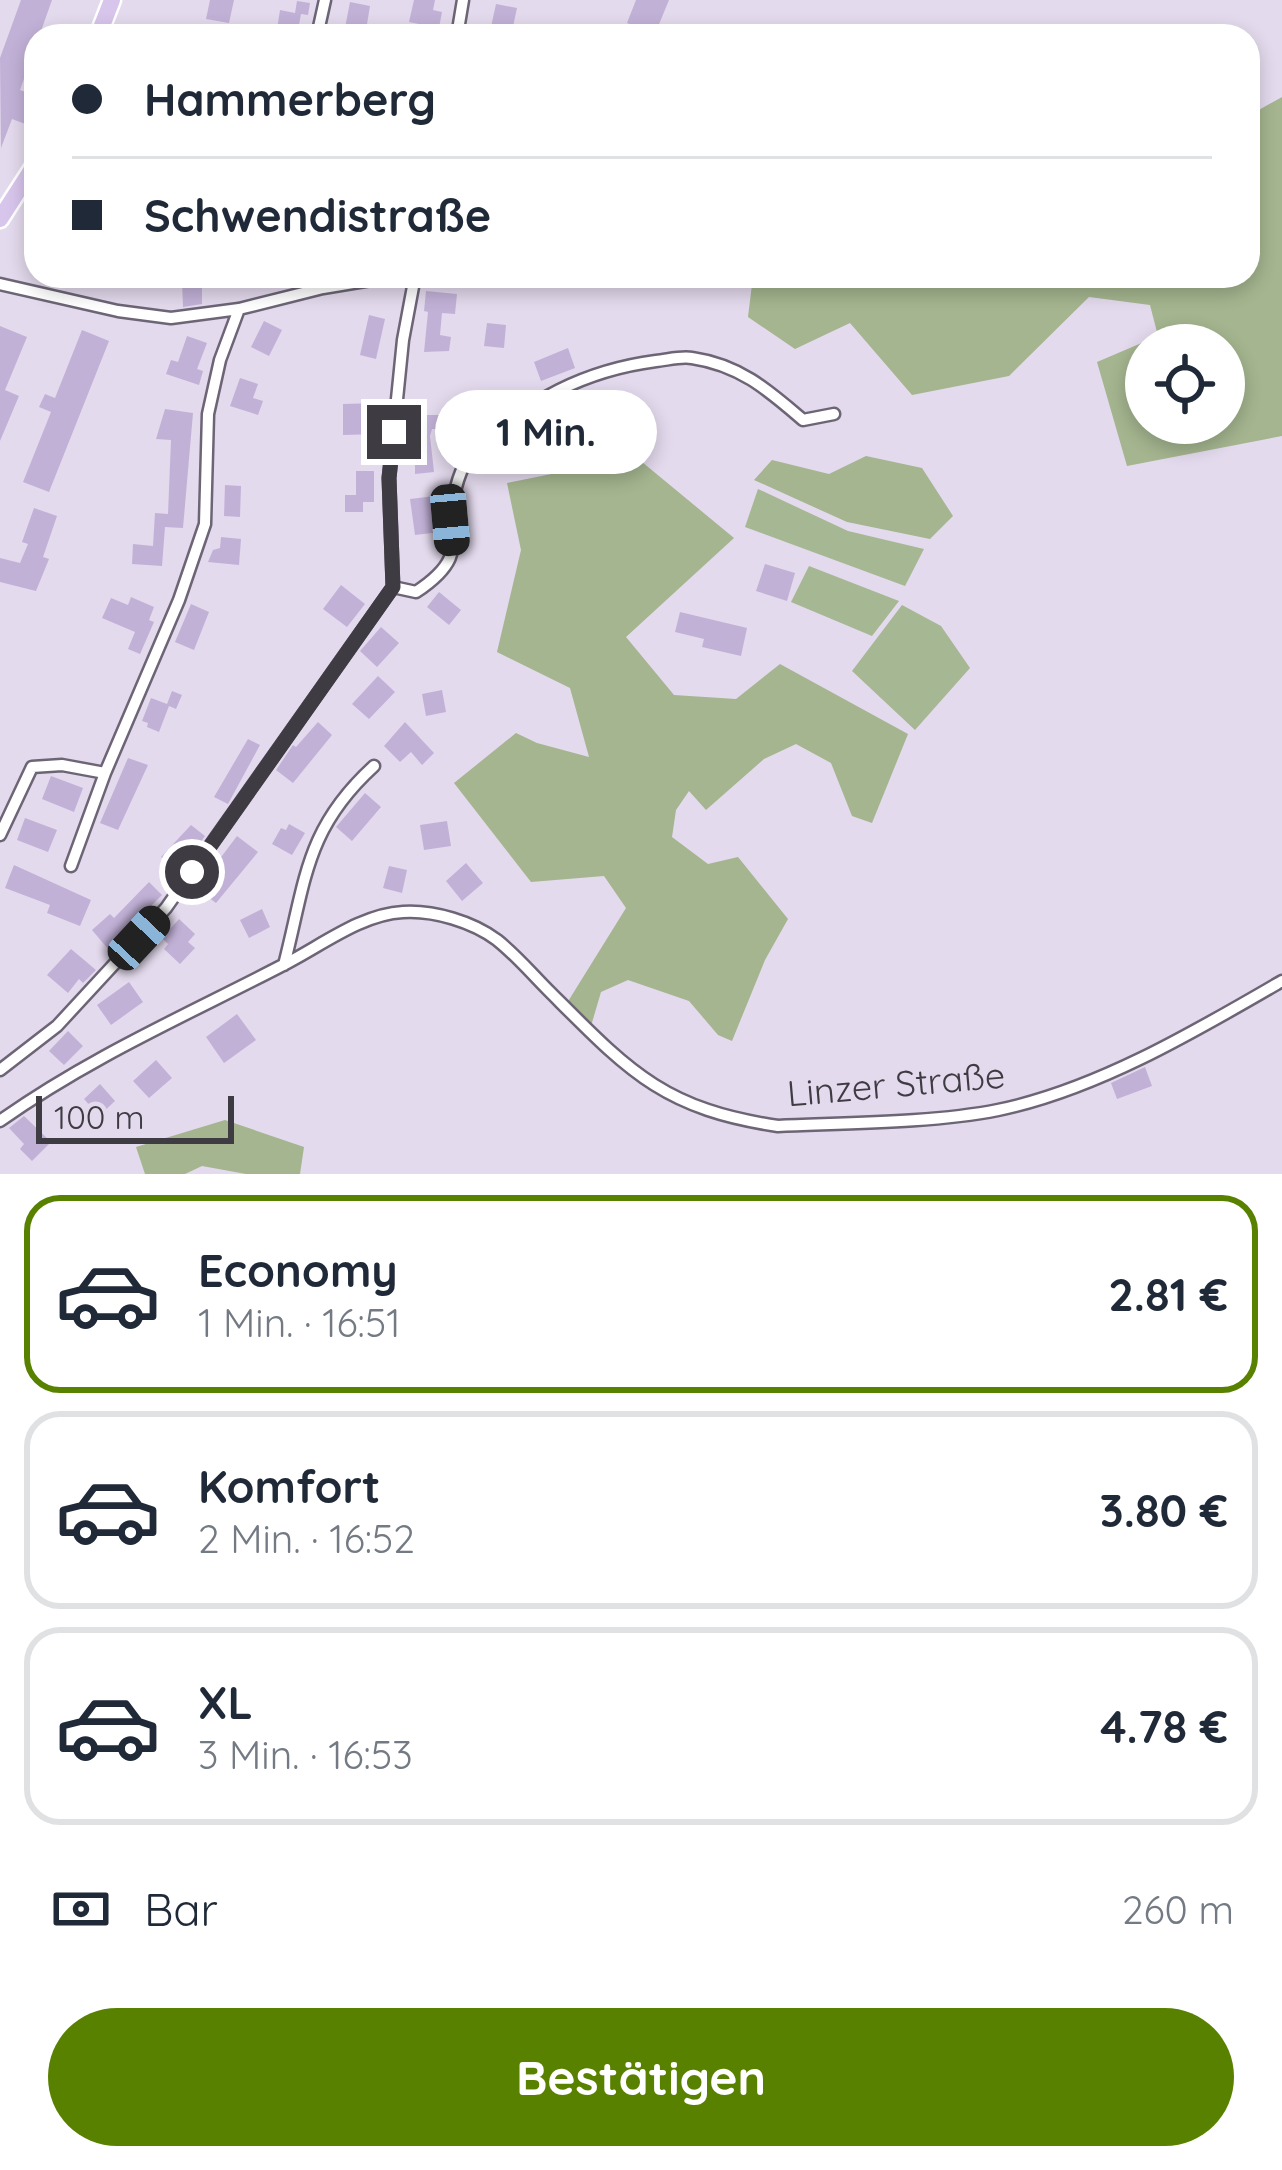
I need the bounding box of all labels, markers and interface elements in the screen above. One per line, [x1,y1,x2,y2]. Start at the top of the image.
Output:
text: Hammerberg [144,71,436,127]
text: Schwendistraße [144,187,491,243]
map controls [1125,324,1245,444]
button: locate [1125,324,1245,444]
callout: 1 Min. [436,390,658,474]
route end [367,405,421,459]
text: 1 Min. [496,407,596,456]
car [429,483,471,557]
route start [165,845,219,899]
car [101,899,177,977]
street label: Linzer Straße [785,1052,1007,1115]
scale bar [36,1090,234,1143]
text: 100 m [54,1096,145,1137]
icon: car [54,1240,162,1348]
text: Economy [198,1242,398,1298]
text: 2.81 € [1108,1266,1228,1322]
text: 1 Min. · 16:51 [198,1298,401,1347]
icon: car [54,1456,162,1564]
text: Komfort [198,1458,380,1514]
text: 3.80 € [1100,1482,1228,1538]
text: 2 Min. · 16:52 [198,1514,415,1563]
icon: car [54,1672,162,1780]
text: XL [198,1674,253,1730]
text: 4.78 € [1100,1698,1228,1754]
text: 3 Min. · 16:53 [198,1730,413,1779]
icon: cash [48,1876,114,1942]
text: Bar [144,1881,218,1937]
text: 260 m [1122,1885,1234,1934]
button: Bestätigen [48,2008,1234,2146]

